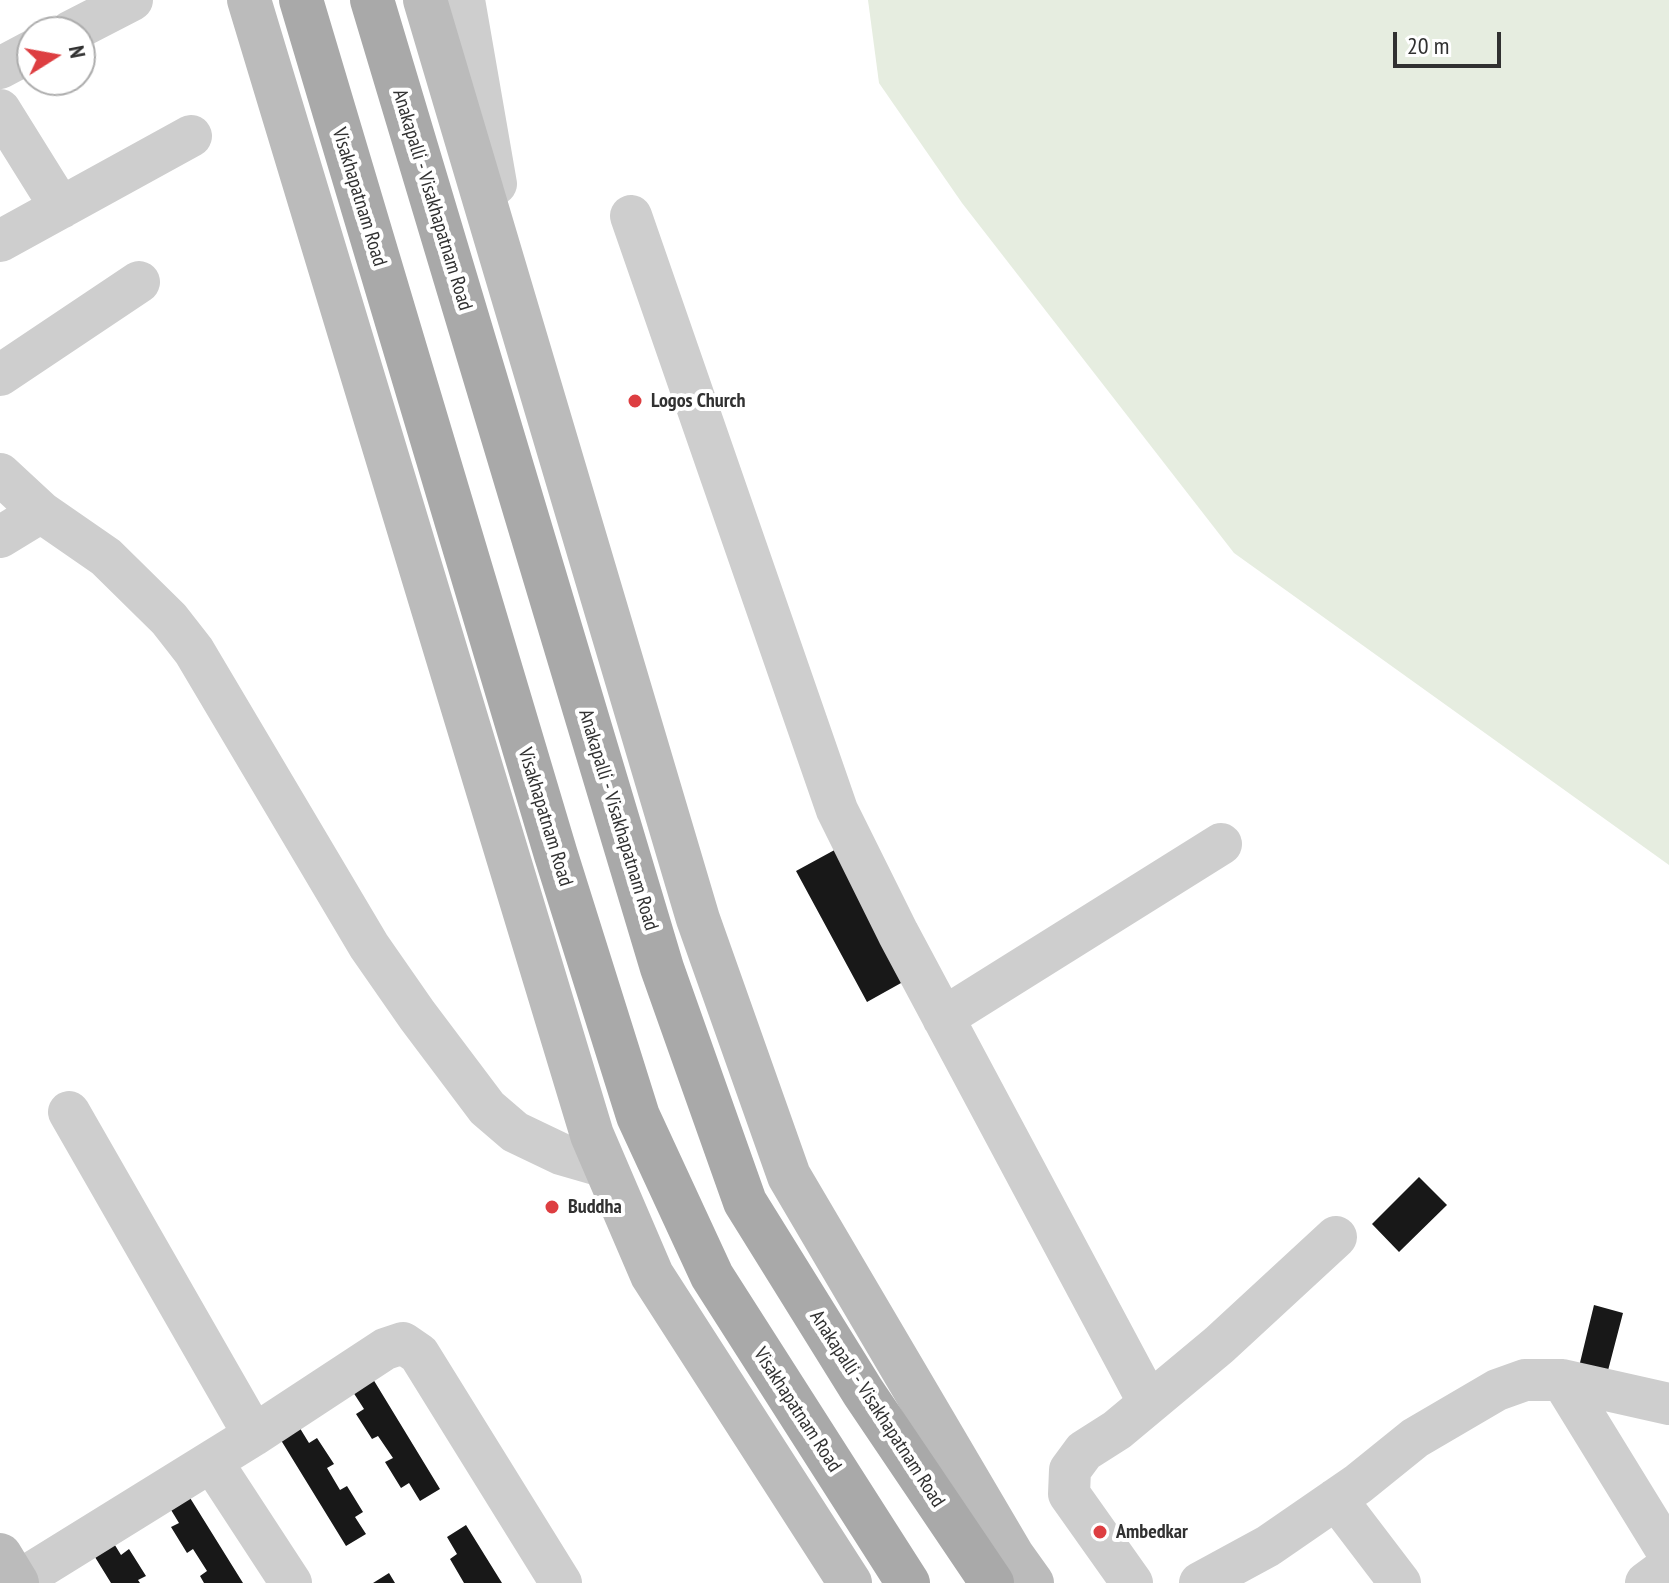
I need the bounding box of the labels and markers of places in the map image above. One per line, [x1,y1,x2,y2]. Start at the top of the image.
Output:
place label: Logos Church [651,389,746,413]
marker: Logos Church [626,392,644,410]
place label: Buddha [568,1195,622,1219]
marker: Buddha [543,1198,561,1216]
place label: Ambedkar [1116,1520,1188,1544]
marker: Ambedkar [1091,1523,1109,1541]

